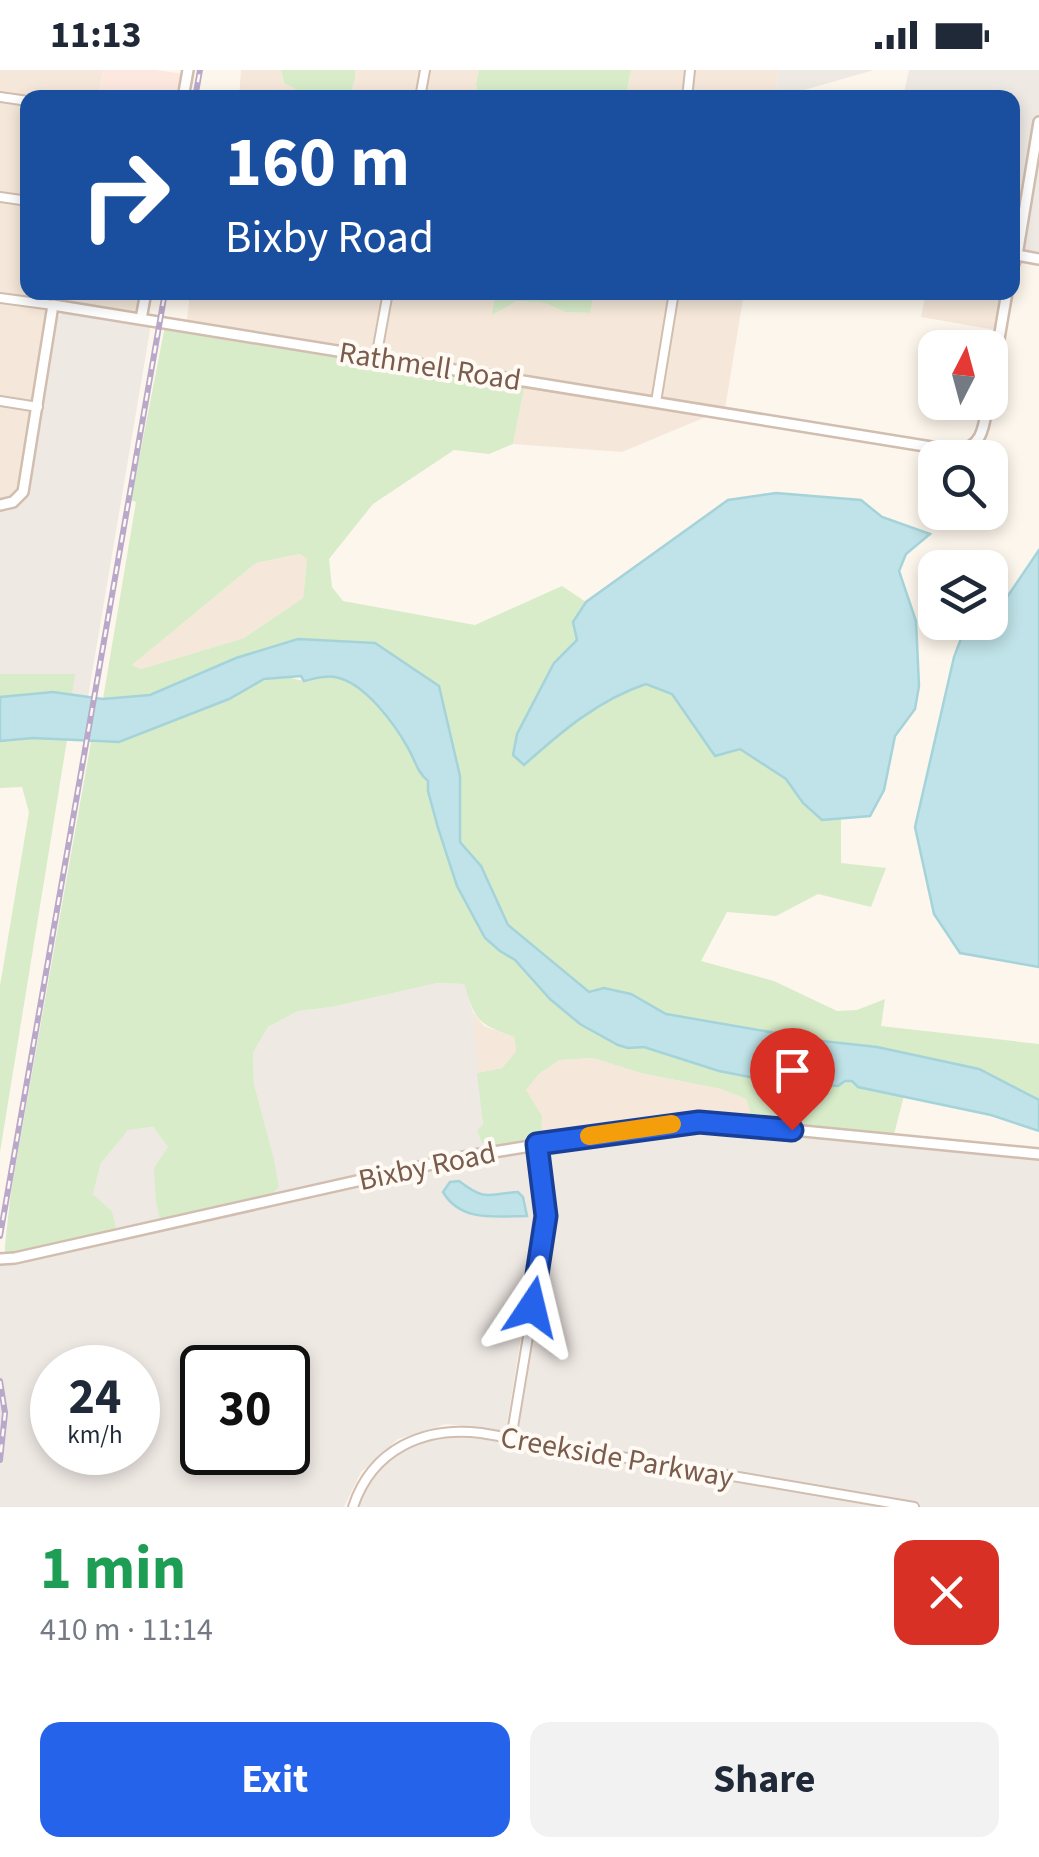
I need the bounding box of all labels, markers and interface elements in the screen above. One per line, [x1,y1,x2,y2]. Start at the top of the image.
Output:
text: 11:13 [50,8,142,62]
text: 160 m [225,113,410,213]
icon: right [60,130,190,260]
text: Bixby Road [225,206,434,270]
north arrow [918,330,1008,420]
map controls [918,330,1008,640]
street label: Rathmell Road [336,331,524,402]
button: search [918,440,1008,530]
button: layers [918,550,1008,640]
pin [750,1028,835,1131]
icon: arrive [765,1043,820,1098]
street label: Bixby Road [355,1131,500,1202]
position arrow [480,1255,584,1359]
speed limit sign: 30 [180,1345,310,1475]
text: 24 [69,1362,121,1433]
street label: Creekside Parkway [497,1416,737,1499]
text: km/h [67,1417,123,1453]
text: 1 min [40,1527,186,1612]
button: close [894,1540,999,1645]
text: 410 m · 11:14 [40,1607,213,1653]
button: Exit [40,1722,510,1837]
button: Share [530,1722,999,1837]

